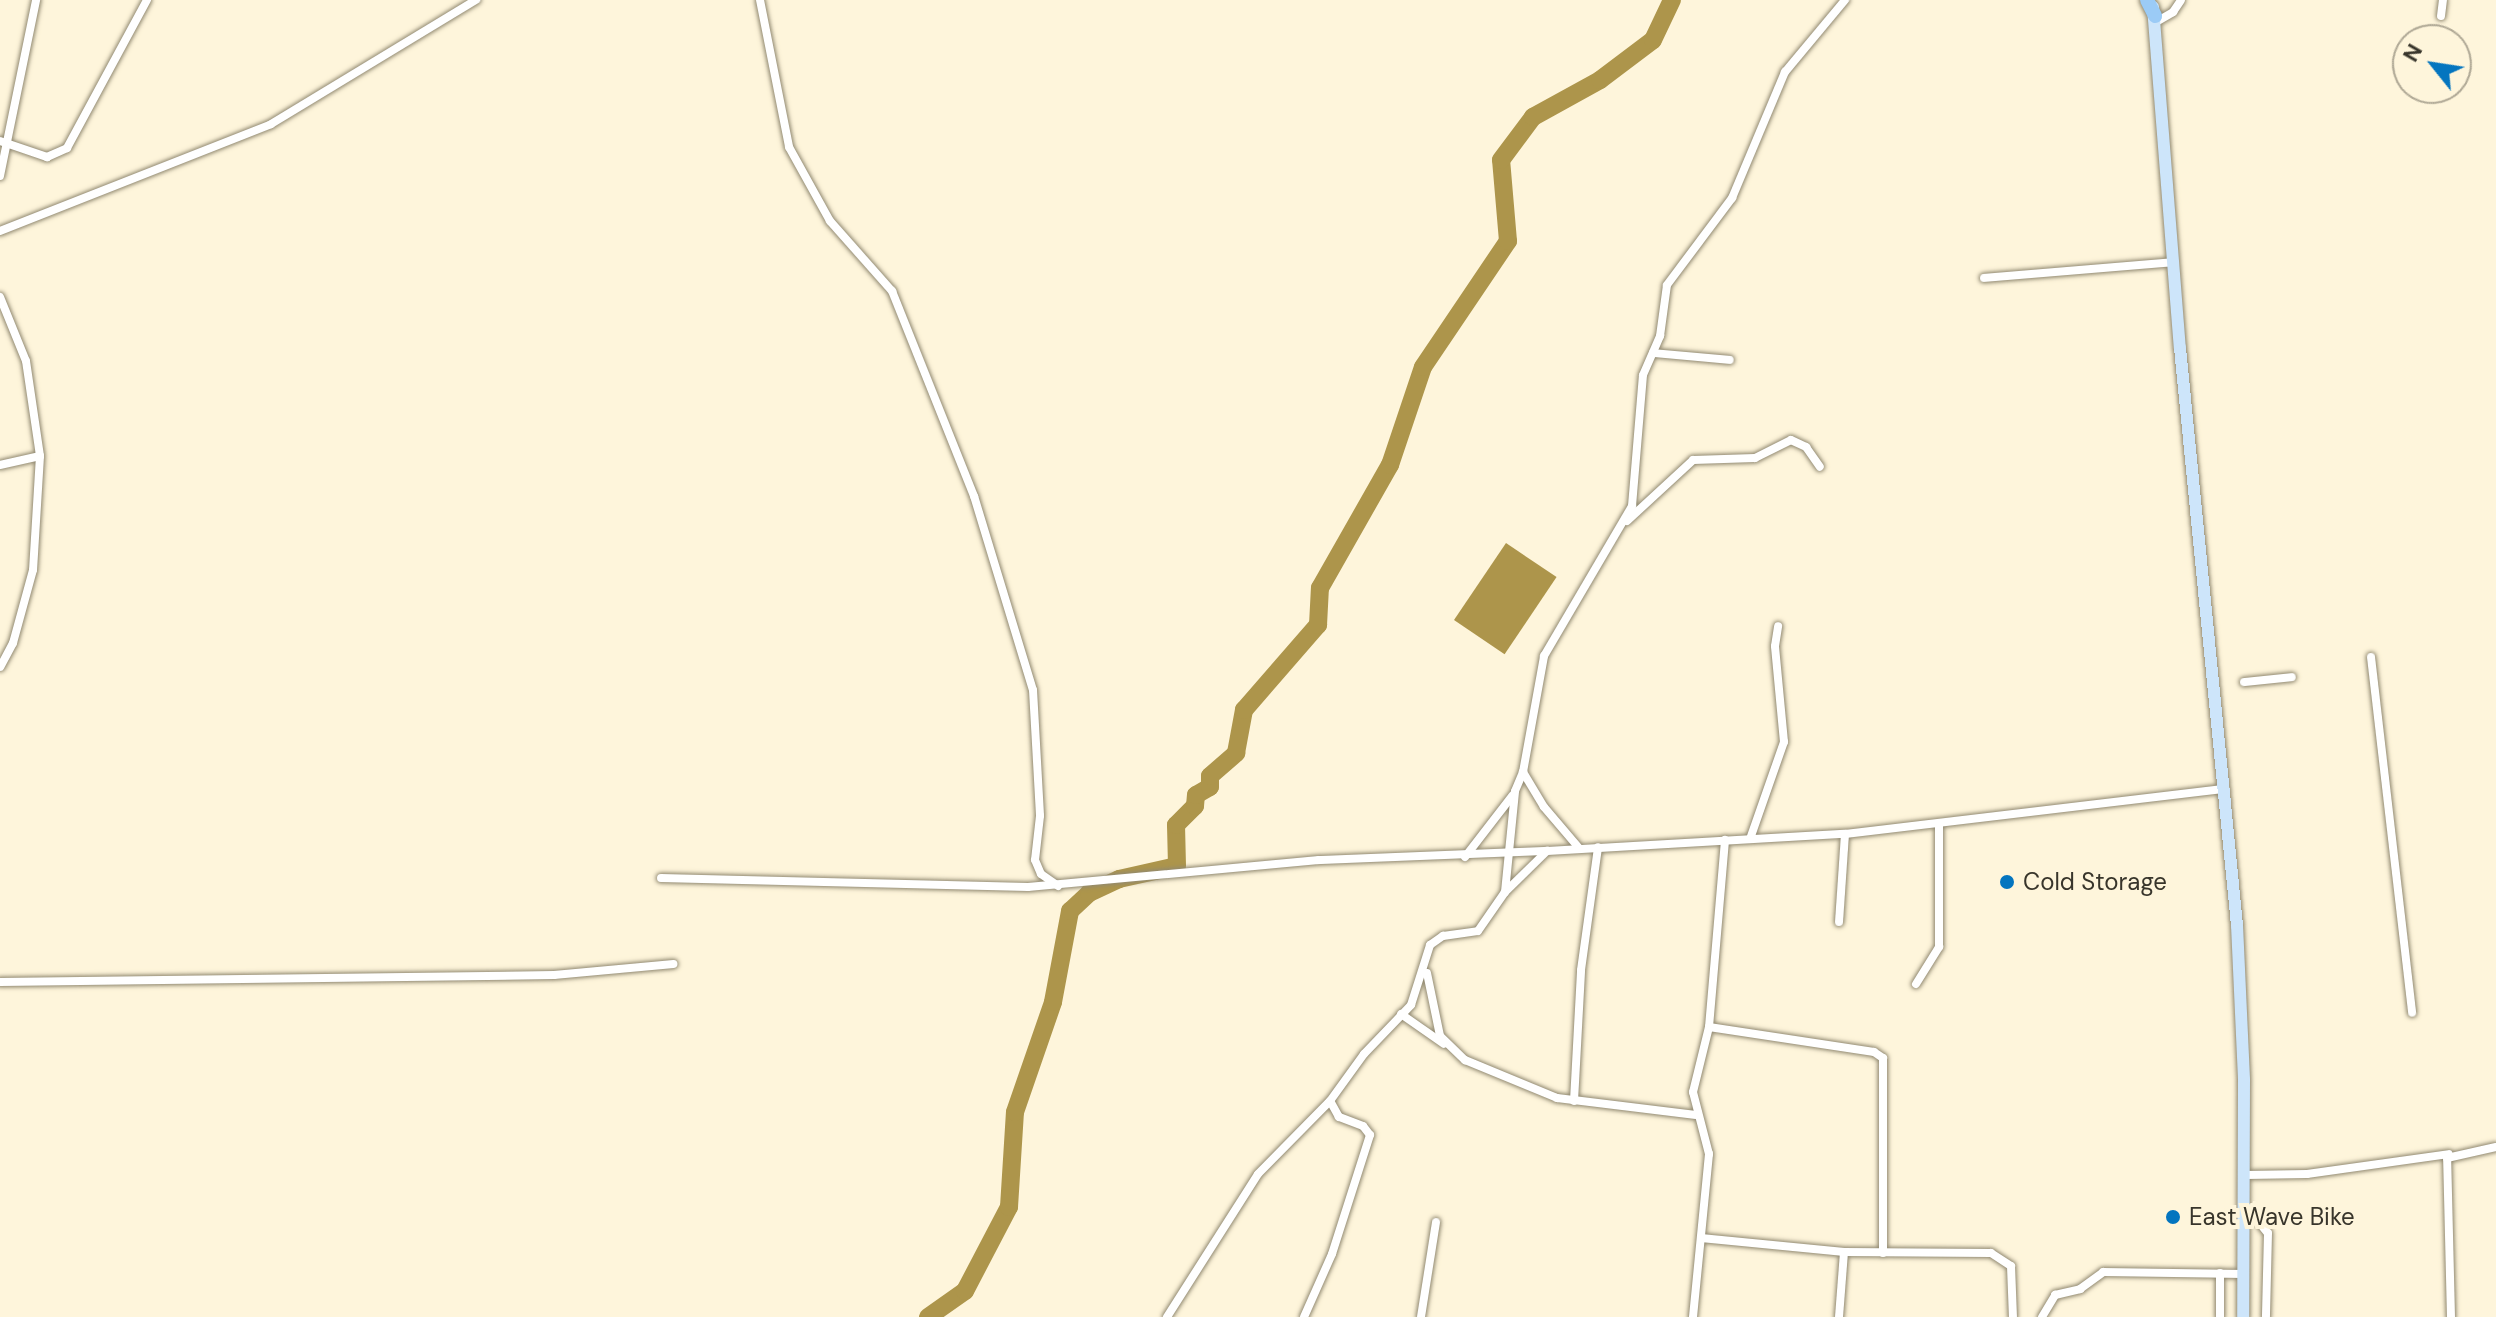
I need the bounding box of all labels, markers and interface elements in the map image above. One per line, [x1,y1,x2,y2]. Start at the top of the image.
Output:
north arrow [2392,24,2472,104]
text: N [2396,39,2429,67]
place label: Cold Storage [2023,868,2167,896]
marker: Cold Storage [1998,873,2016,891]
place label: East Wave Bike [2189,1203,2355,1231]
marker: East Wave Bike [2164,1208,2182,1226]

